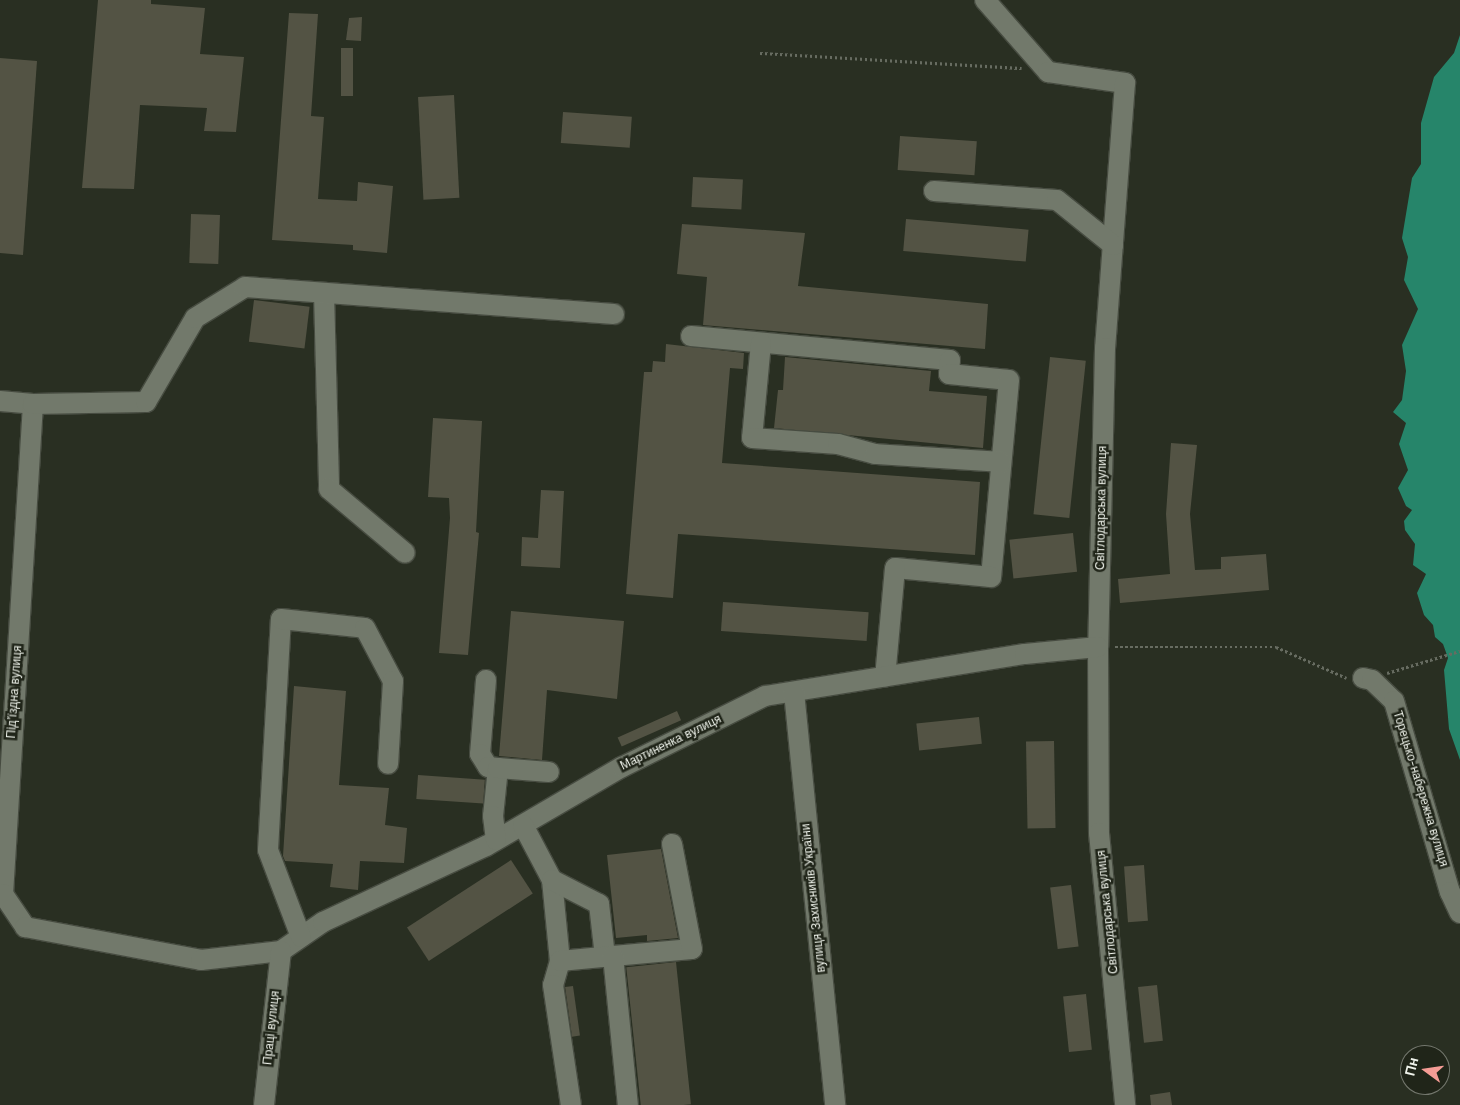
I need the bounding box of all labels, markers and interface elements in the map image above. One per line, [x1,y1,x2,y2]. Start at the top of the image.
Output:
street label: Світлодарська вулиця [1094,446,1110,570]
street label: Під’їздна вулиця [5,645,25,739]
street label: Торецько-набережна вулиця [1389,709,1451,869]
street label: Мартиненка вулиця [618,712,724,774]
street label: вулиця Захисників України [799,823,829,973]
street label: Світлодарська вулиця [1094,849,1122,975]
street label: Праці вулиця [261,990,283,1066]
north arrow [1400,1045,1450,1095]
text: Пн [1401,1056,1421,1078]

